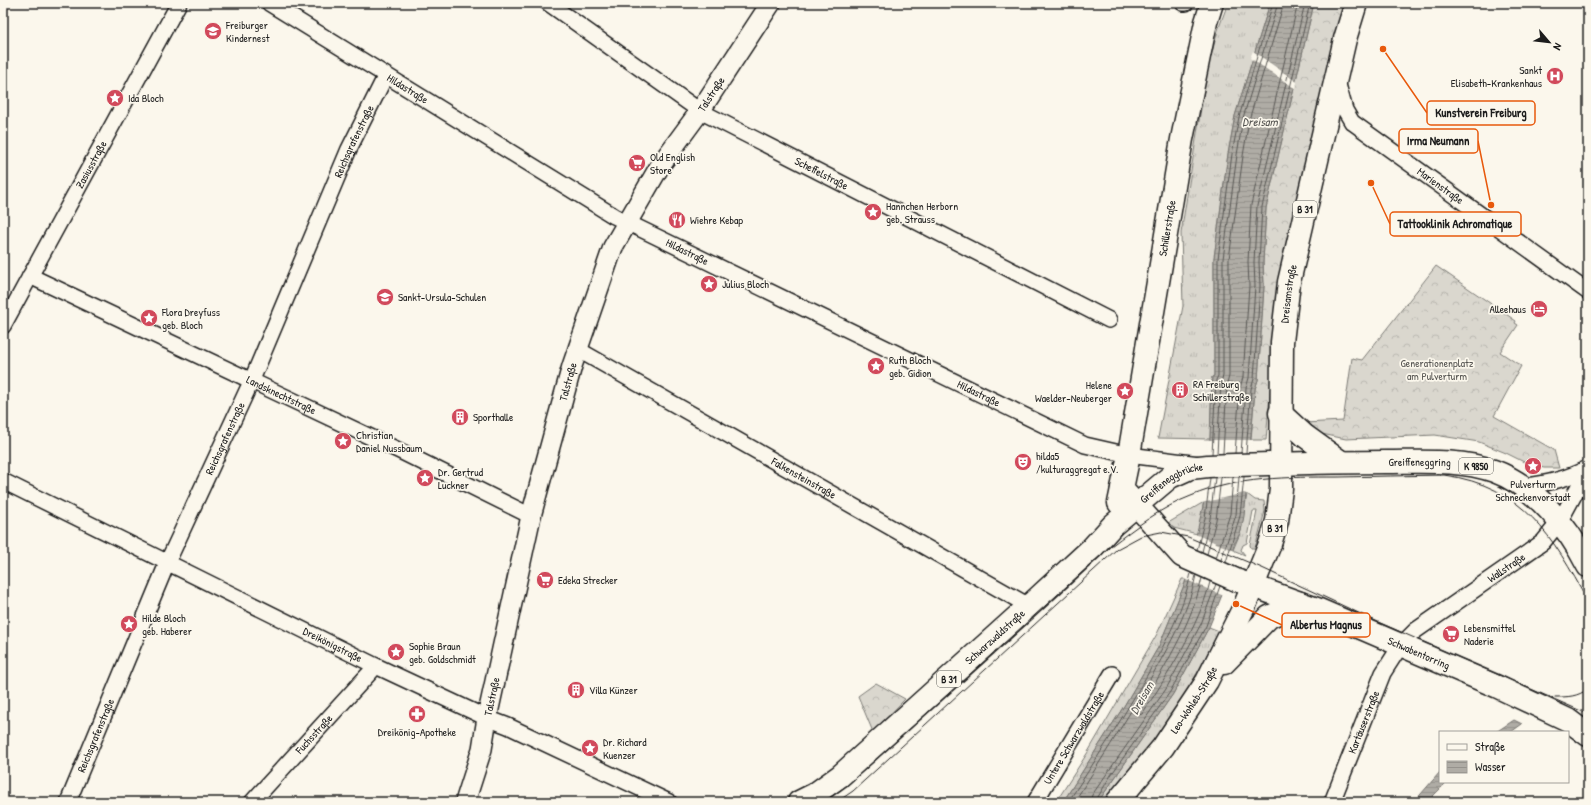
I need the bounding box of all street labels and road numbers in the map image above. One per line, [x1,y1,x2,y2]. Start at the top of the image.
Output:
street label: Hildastraße [384,71,431,107]
street label: Talstraße [694,73,728,114]
street label: Reichsgrafenstraße [331,102,377,180]
street label: Zasiusstraße [72,138,110,191]
street label: Scheffelstraße [792,154,851,193]
street label: Marienstraße [1415,164,1467,207]
street label: Schillerstraße [1155,199,1179,257]
road number: B 31 [1293,201,1317,217]
street label: Hildastraße [664,235,712,268]
street label: Dreisamstraße [1277,262,1300,324]
street label: Talstraße [556,360,580,402]
street label: Landsknechtstraße [244,372,319,418]
street label: Hildastraße [955,377,1003,410]
street label: Reichsgrafenstraße [202,399,248,477]
street label: Falkensteinstraße [768,454,839,502]
street label: Greiffeneggring [1388,455,1451,470]
road number: K 9850 [1459,458,1493,474]
street label: Greiffeneggbrücke [1137,460,1204,506]
road number: B 31 [1263,520,1287,536]
street label: Wallstraße [1485,549,1528,585]
street label: Schwarzwaldstraße [962,606,1028,667]
street label: Dreikönigstraße [301,624,365,665]
street label: Schwabentorring [1386,633,1452,673]
street label: Leo-Wohleb-Straße [1167,663,1220,736]
road number: B 31 [937,671,961,687]
street label: Talstraße [481,675,503,717]
street label: Untere Schwarzwaldstraße [1040,688,1107,787]
street label: Kartäuserstraße [1345,688,1383,756]
street label: Reichsgrafenstraße [74,696,117,774]
street label: Fuchsstraße [292,711,336,757]

